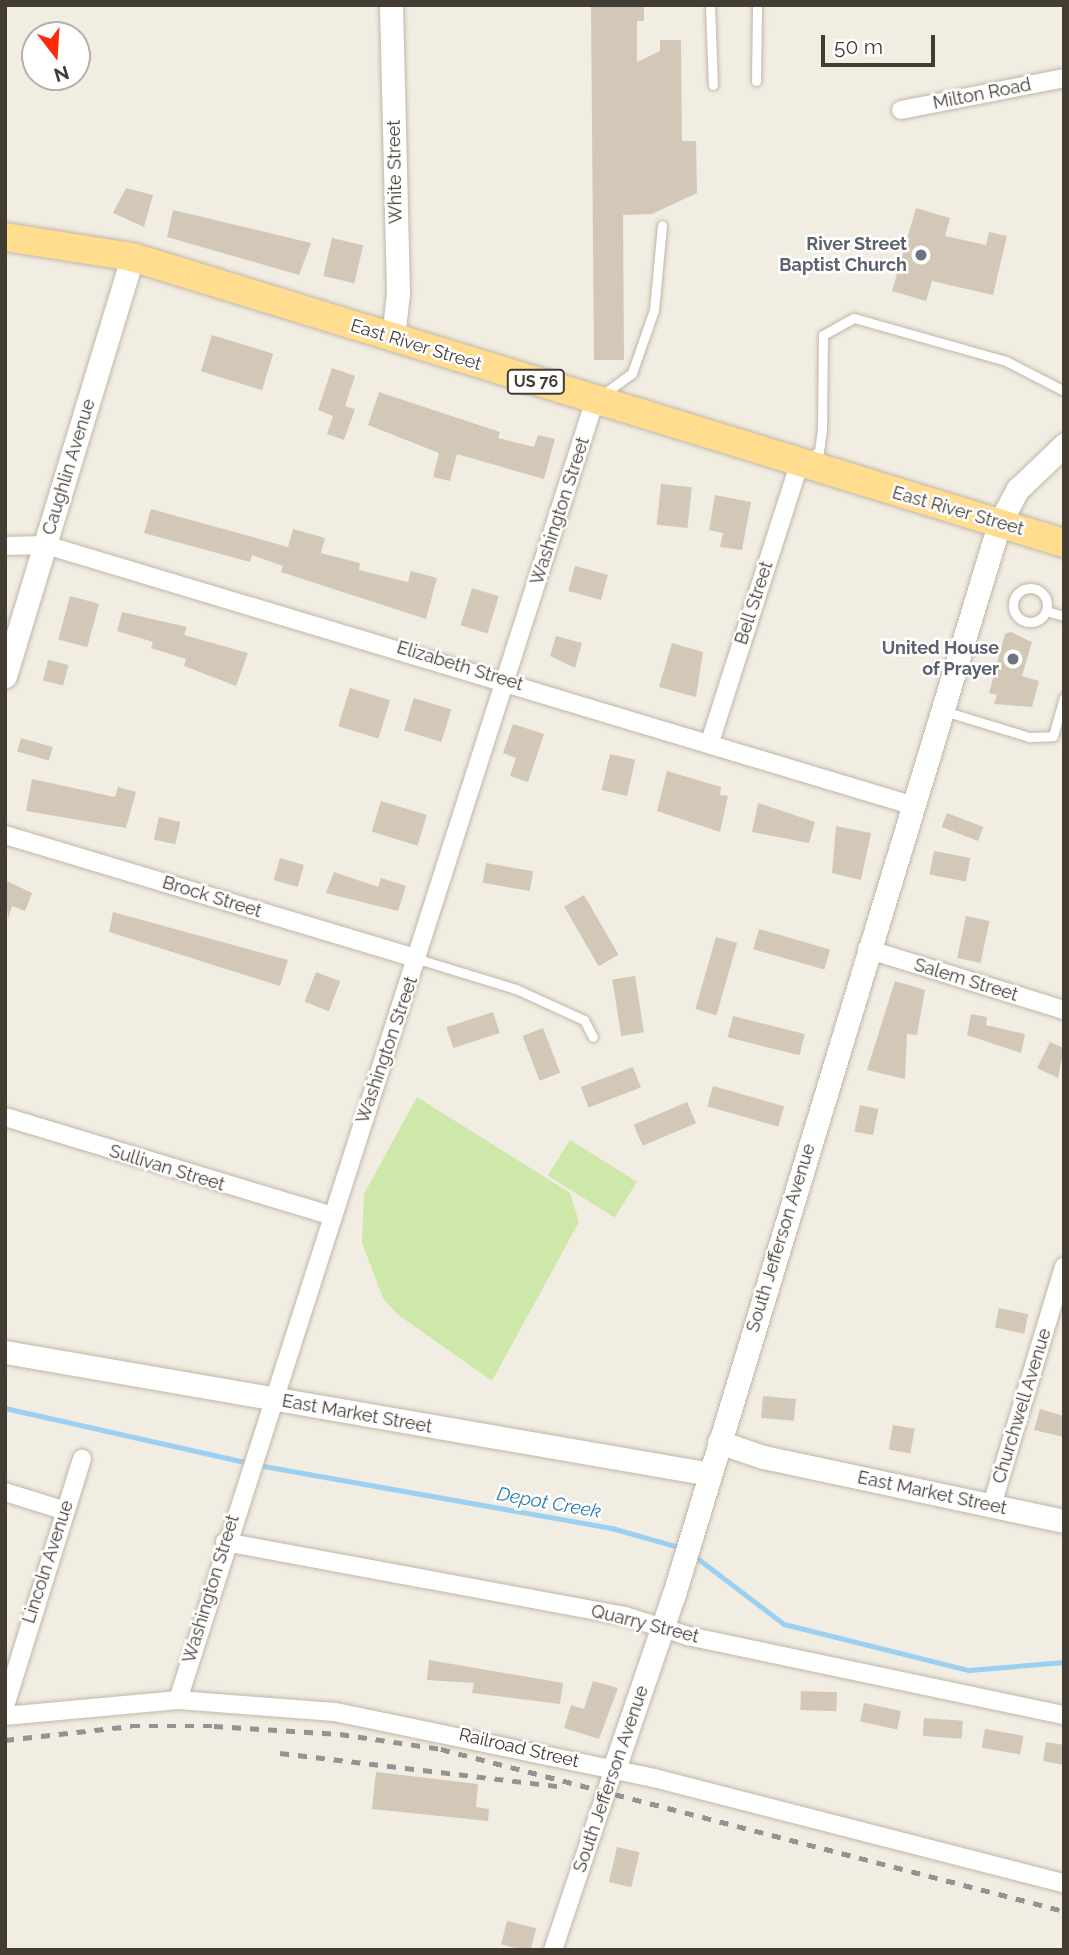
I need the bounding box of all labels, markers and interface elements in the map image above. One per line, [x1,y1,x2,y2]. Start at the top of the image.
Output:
north arrow [21,21,91,91]
scale bar [824,21,938,65]
text: 50 m [834,34,883,59]
text: N [51,62,72,87]
street label: Milton Road [931,74,1033,114]
street label: White Street [383,120,407,224]
place label: River Street Baptist Church [779,234,907,276]
marker: River Street Baptist Church [913,247,929,263]
street label: East River Street [348,315,484,375]
road number: US 76 [506,370,566,394]
street label: Caughlin Avenue [38,396,100,538]
street label: Washington Street [526,434,594,588]
street label: East River Street [890,482,1026,540]
street label: Bell Street [730,558,778,648]
street label: Elizabeth Street [394,637,526,695]
place label: United House of Prayer [882,638,999,680]
marker: United House of Prayer [1005,651,1021,667]
street label: Brock Street [160,872,264,922]
street label: Salem Street [912,954,1020,1006]
street label: Washington Street [352,974,422,1126]
street label: Sullivan Street [107,1140,227,1196]
street label: South Jefferson Avenue [742,1141,820,1335]
street label: Churchwell Avenue [988,1325,1056,1487]
street label: East Market Street [280,1390,434,1438]
street label: East Market Street [855,1467,1009,1519]
water label: Depot Creek [495,1483,603,1523]
street label: Lincoln Avenue [18,1498,78,1626]
street label: Washington Street [178,1512,244,1666]
street label: Quarry Street [589,1600,701,1648]
street label: South Jefferson Avenue [569,1682,653,1876]
street label: Railroad Street [457,1724,581,1772]

